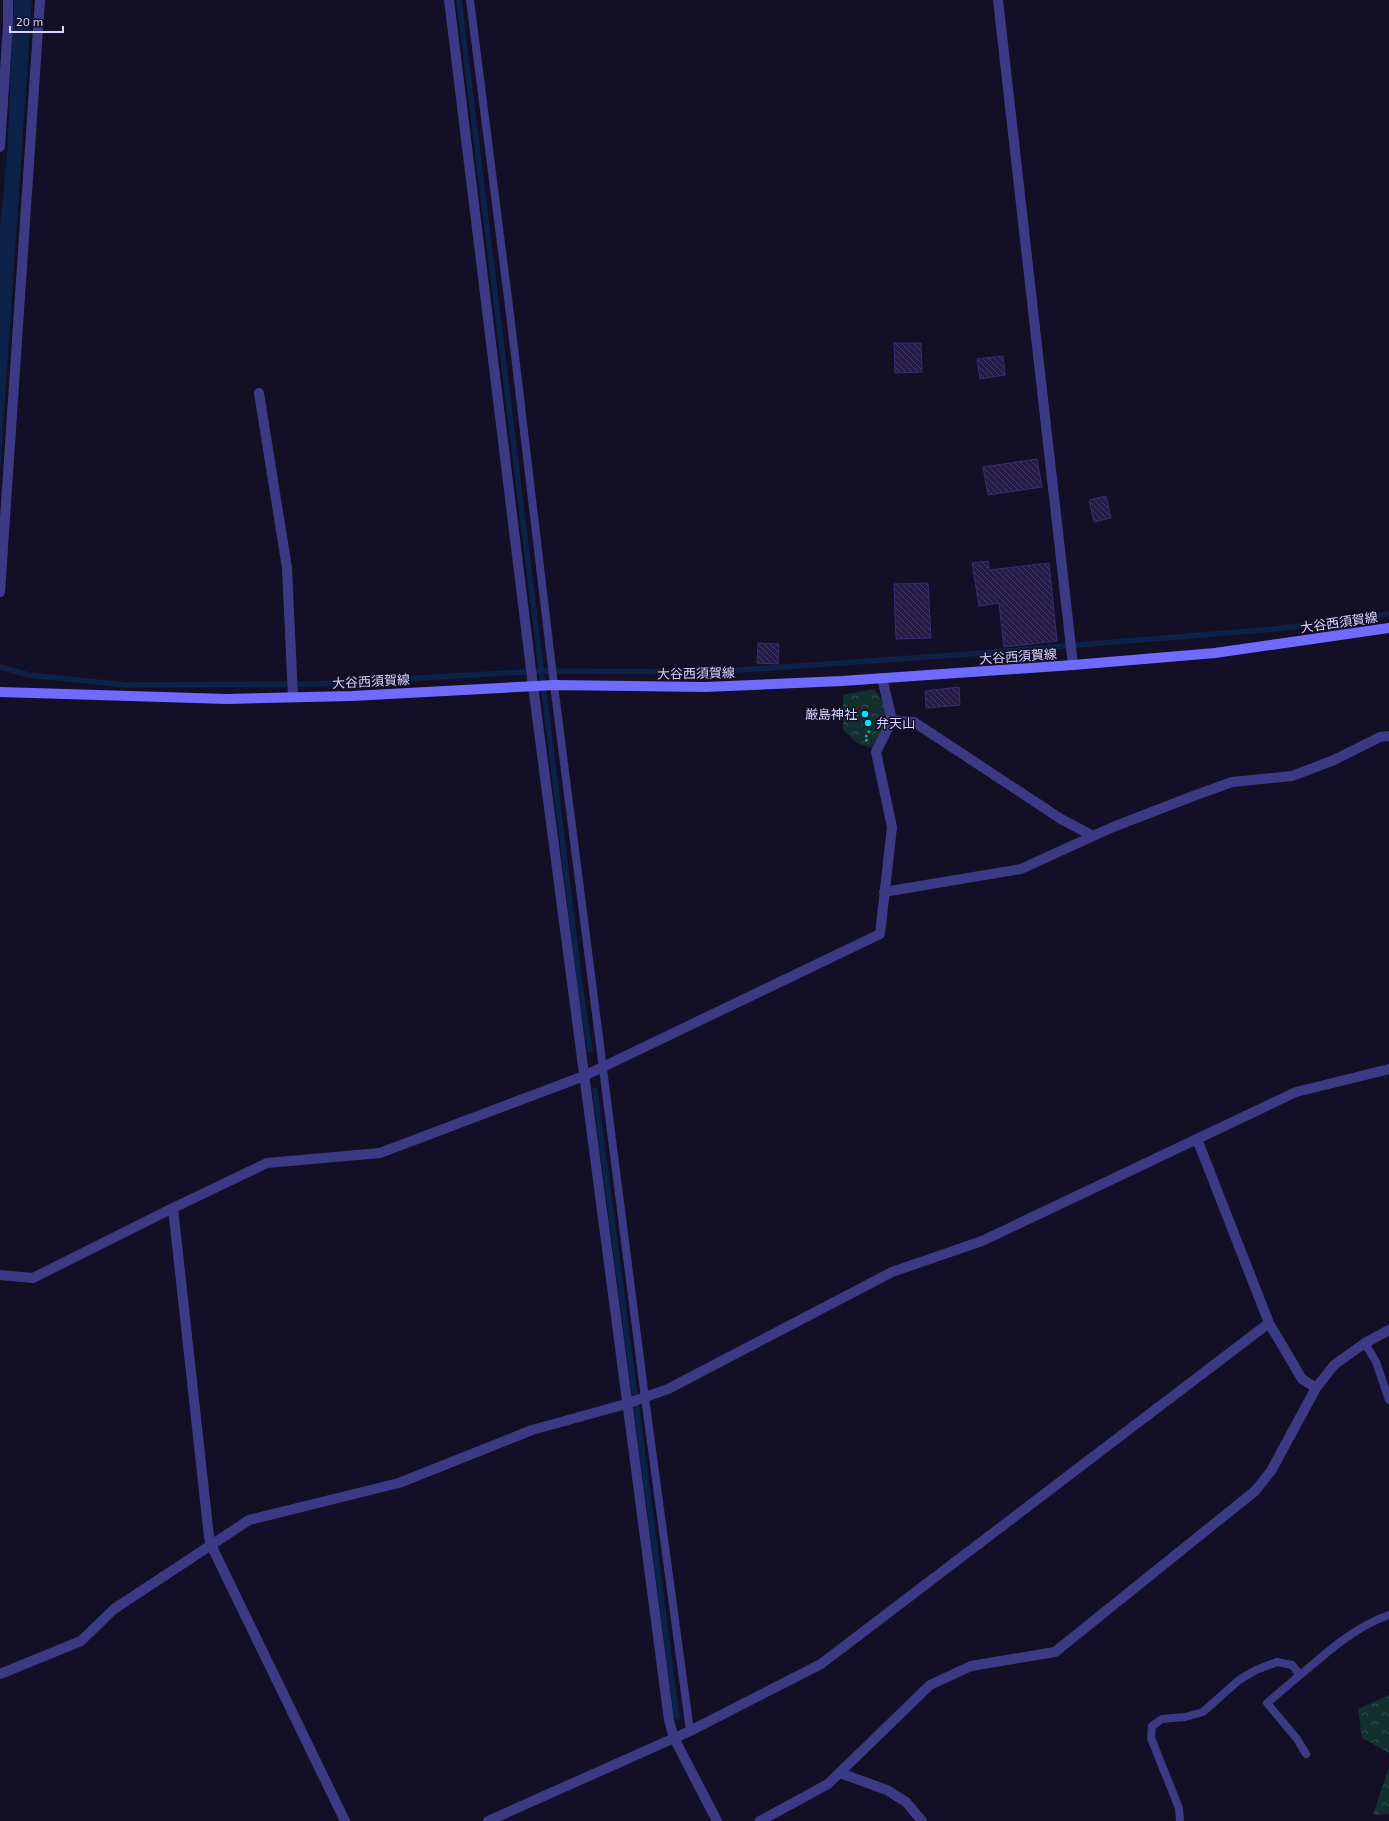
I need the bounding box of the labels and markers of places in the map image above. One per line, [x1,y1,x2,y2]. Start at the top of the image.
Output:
place label: 厳島神社 [805,706,857,722]
marker: 厳島神社 [860,709,870,719]
place label: 弁天山 [876,715,915,731]
marker: 弁天山 [863,718,873,728]

